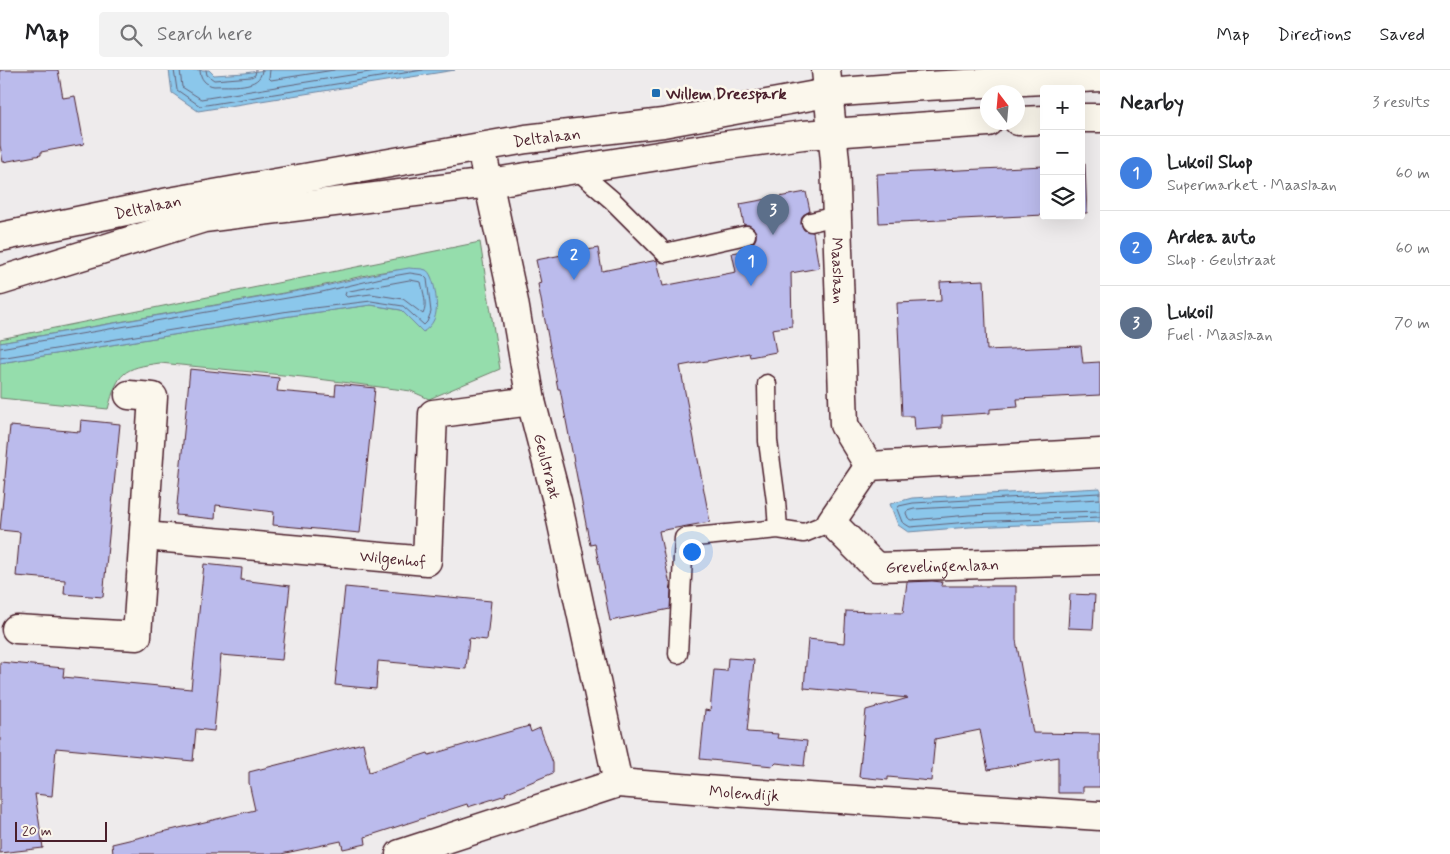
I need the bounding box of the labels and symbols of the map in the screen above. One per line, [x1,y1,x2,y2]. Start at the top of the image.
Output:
place label: Willem Dreespark [665,84,787,105]
north arrow [980,85,1025,130]
marker: Willem Dreespark [650,87,662,99]
street label: Deltalaan [512,124,582,153]
street label: Deltalaan [113,191,183,225]
pin: 3 [757,194,789,235]
street label: Maaslaan [826,237,849,304]
pin: 2 [558,239,590,280]
pin: 1 [735,245,767,286]
street label: Geulstraat [528,431,565,501]
your location [679,539,705,565]
street label: Wilgenhof [359,546,427,573]
street label: Grevelingenlaan [885,555,999,579]
street label: Molendijk [708,781,780,807]
scale bar [15,819,108,842]

